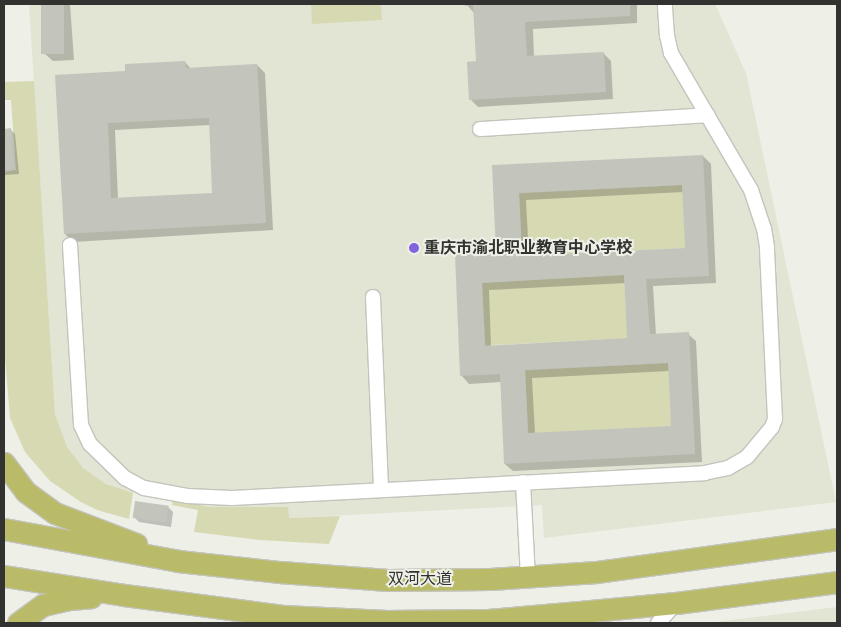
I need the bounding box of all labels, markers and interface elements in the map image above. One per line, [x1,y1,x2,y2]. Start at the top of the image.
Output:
place label: 重庆市渝北职业教育中心学校 [424,238,632,258]
marker: 重庆市渝北职业教育中心学校 [408,242,420,254]
street label: 双河大道 [388,569,452,589]

